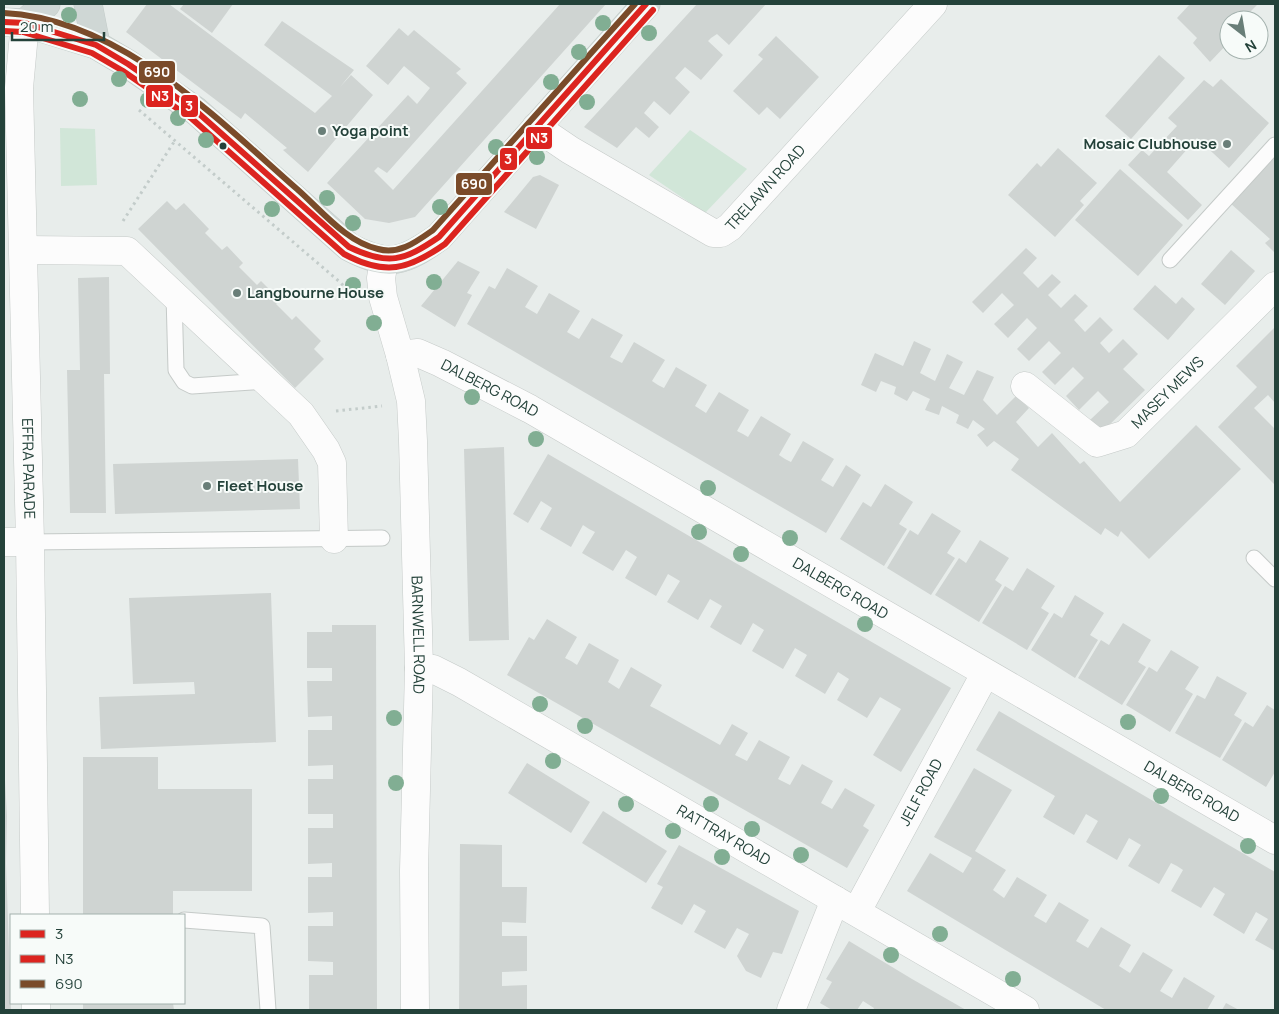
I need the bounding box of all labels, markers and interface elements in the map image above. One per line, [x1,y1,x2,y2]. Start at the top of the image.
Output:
scale bar [12,10,105,42]
north arrow [1219,10,1269,60]
text: 20 m [20,16,53,37]
text: N [1242,36,1260,57]
line badge: 690 [138,60,176,84]
text: 690 [144,62,170,81]
line badge: N3 [145,84,174,108]
text: N3 [151,86,169,105]
line badge: 3 [180,94,199,118]
text: 3 [185,96,193,115]
place label: Yoga point [332,120,409,141]
marker: Yoga point [316,125,328,137]
line badge: N3 [525,126,553,150]
text: N3 [530,128,548,147]
place label: Mosaic Clubhouse [1083,133,1217,154]
marker: Mosaic Clubhouse [1221,138,1233,150]
street label: TRELAWN ROAD [720,140,810,235]
unlabelled marker [218,141,228,151]
line badge: 3 [499,147,518,171]
text: 3 [504,149,512,168]
line badge: 690 [455,172,493,196]
text: 690 [461,174,487,193]
place label: Langbourne House [247,282,384,303]
marker: Langbourne House [231,287,243,299]
street label: MASEY MEWS [1126,351,1208,433]
street label: DALBERG ROAD [437,354,543,422]
street label: EFFRA PARADE [17,418,40,519]
place label: Fleet House [217,475,303,496]
marker: Fleet House [201,480,213,492]
street label: DALBERG ROAD [789,552,892,624]
street label: BARNWELL ROAD [407,575,430,694]
street label: JELF ROAD [894,755,947,829]
street label: DALBERG ROAD [1140,755,1244,827]
street label: RATTRAY ROAD [673,799,775,870]
legend [10,914,185,1004]
text: 3 [55,923,63,944]
text: N3 [55,948,74,969]
text: 690 [55,973,83,994]

